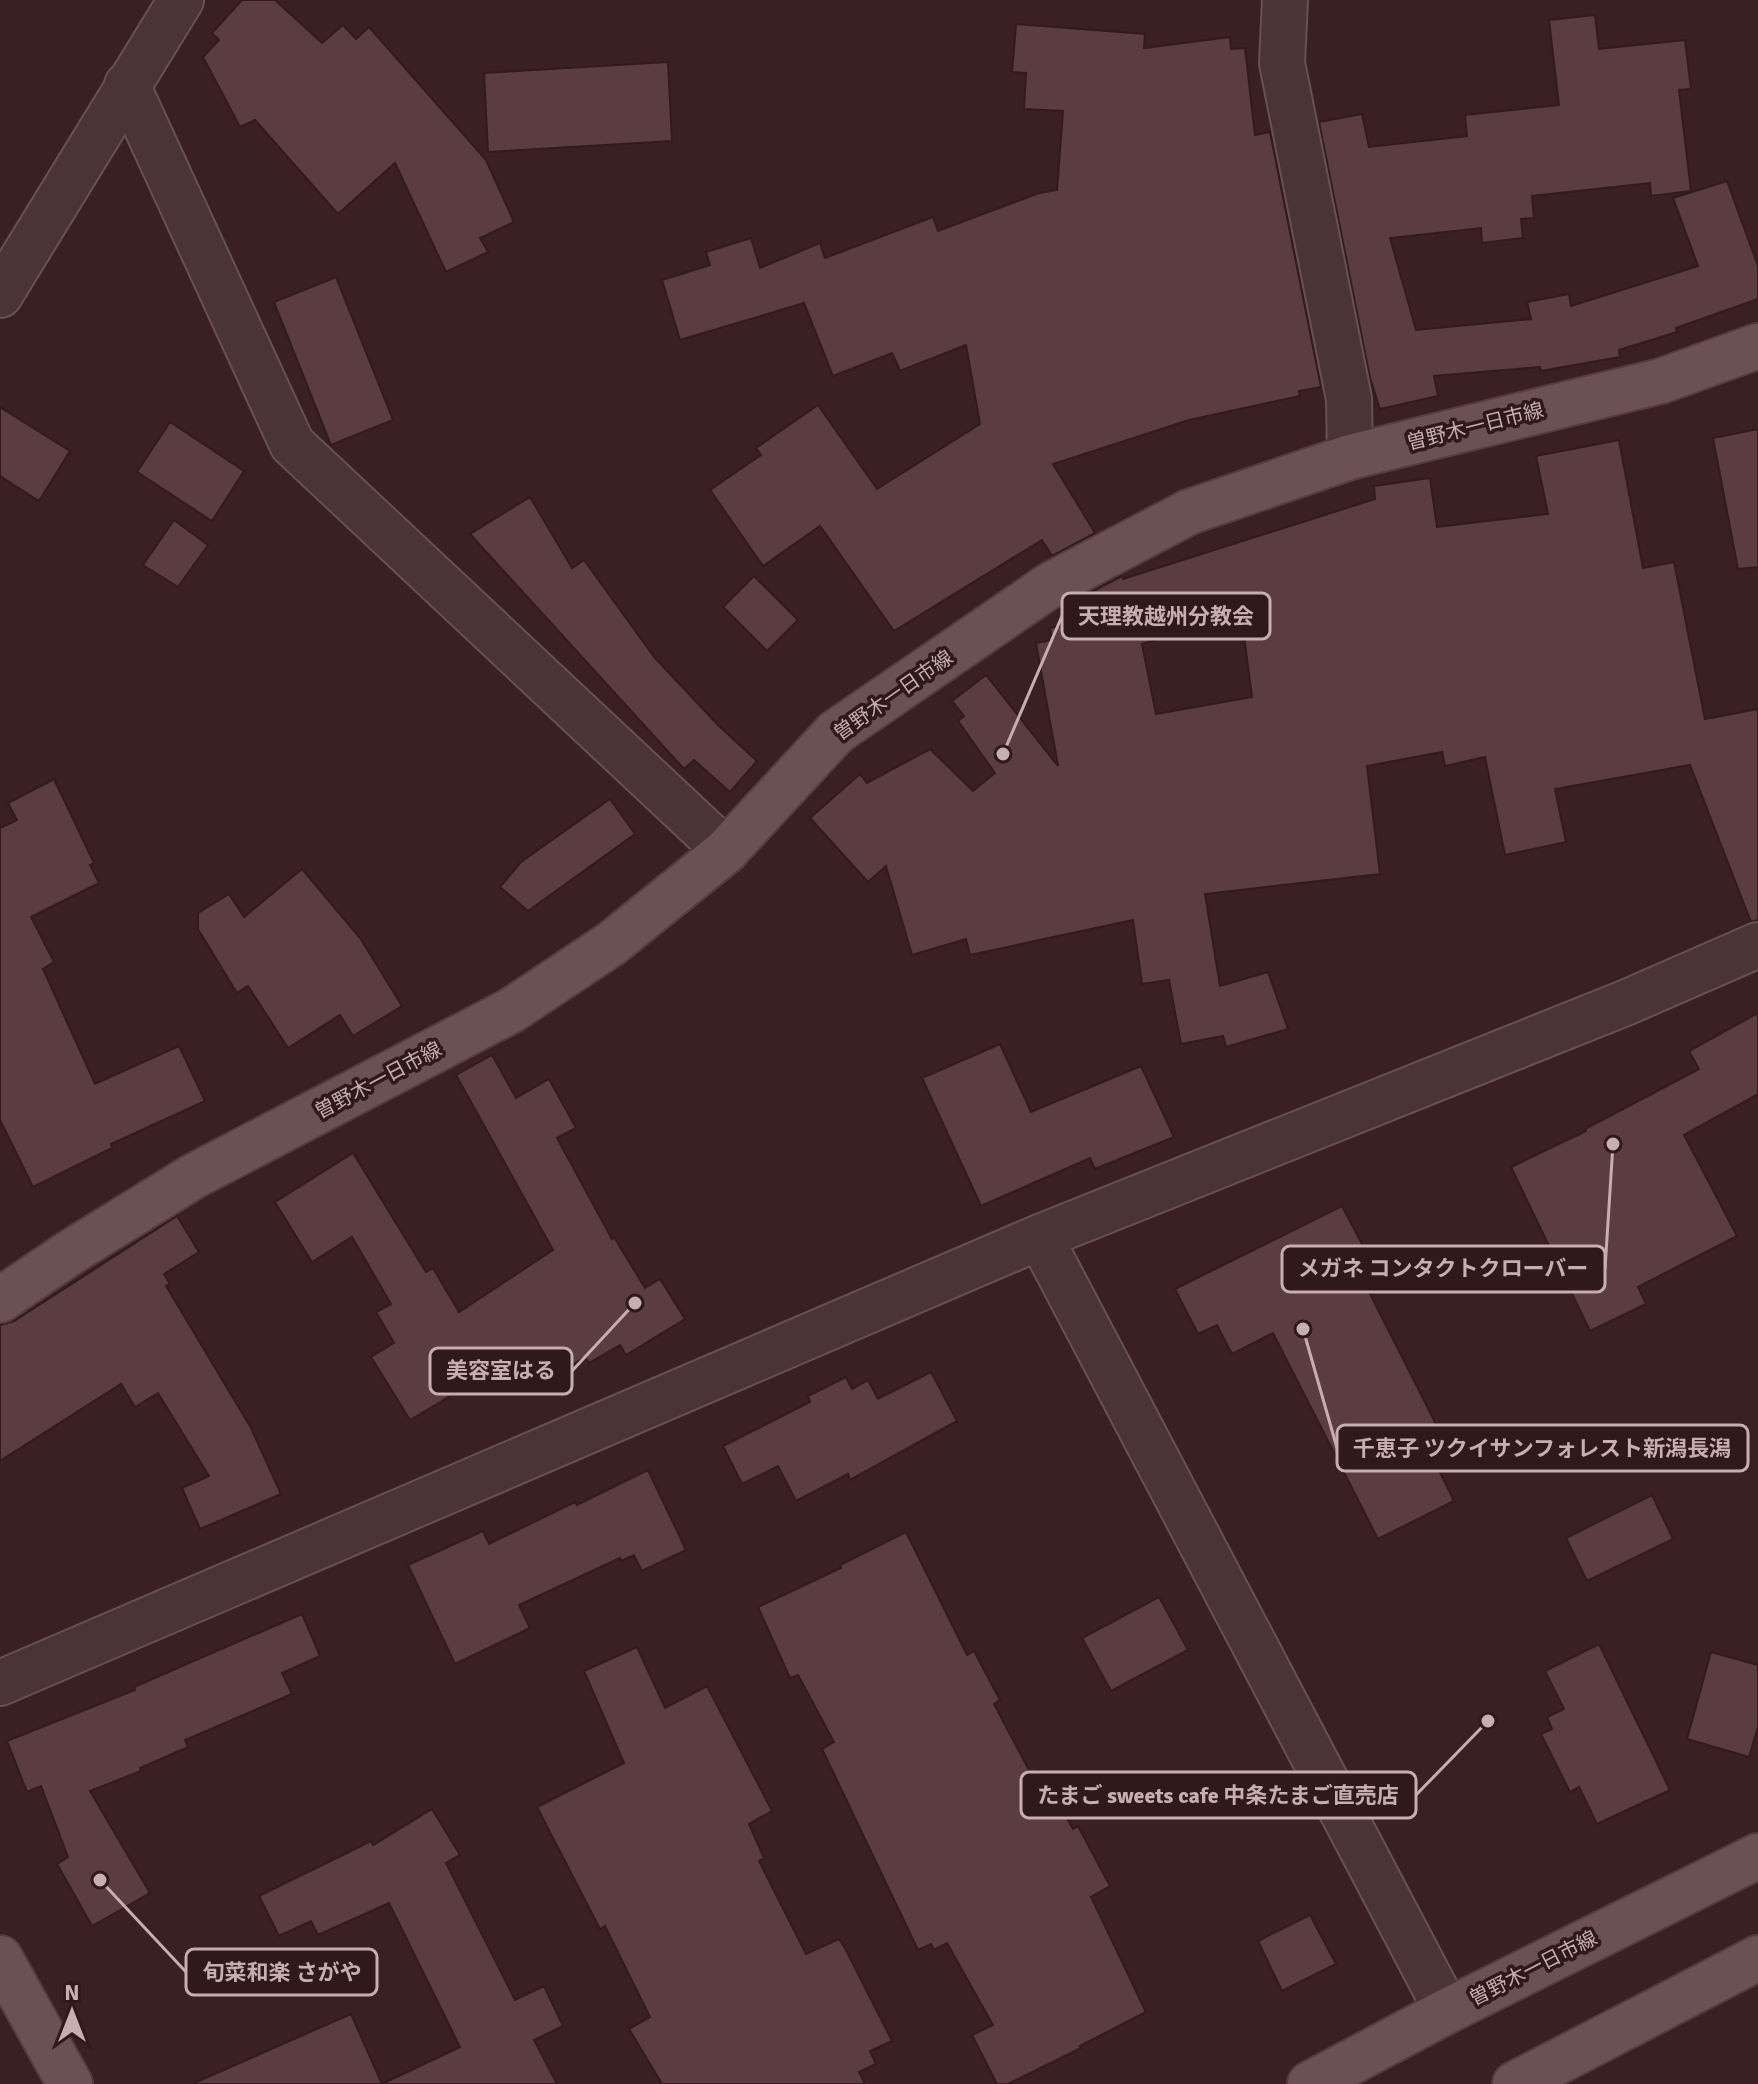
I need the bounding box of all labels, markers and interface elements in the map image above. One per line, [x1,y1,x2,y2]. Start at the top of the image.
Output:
street label: 曽野木一日市線 [1404,397,1546,456]
callout: 天理教越州分教会 [1062,593,1270,639]
text: 天理教越州分教会 [1078,603,1254,630]
street label: 曽野木一日市線 [829,645,958,746]
street label: 曽野木一日市線 [311,1037,446,1124]
callout: メガネ コンタクトクローバー [1282,1246,1605,1292]
text: メガネ コンタクトクローバー [1298,1255,1588,1282]
callout: 美容室はる [430,1348,572,1394]
text: 美容室はる [446,1357,556,1384]
callout: 千恵子 ツクイサンフォレスト新潟長潟 [1337,1425,1748,1471]
text: 千恵子 ツクイサンフォレスト新潟長潟 [1353,1435,1731,1462]
callout: たまご sweets cafe 中条たまご直売店 [1021,1772,1416,1818]
text: たまご sweets cafe 中条たまご直売店 [1037,1782,1399,1809]
street label: 曽野木一日市線 [1465,1926,1601,2011]
callout: 旬菜和楽 さがや [186,1949,377,1995]
text: 旬菜和楽 さがや [203,1959,361,1986]
north arrow [32,1972,112,2052]
text: N [64,1979,80,2006]

